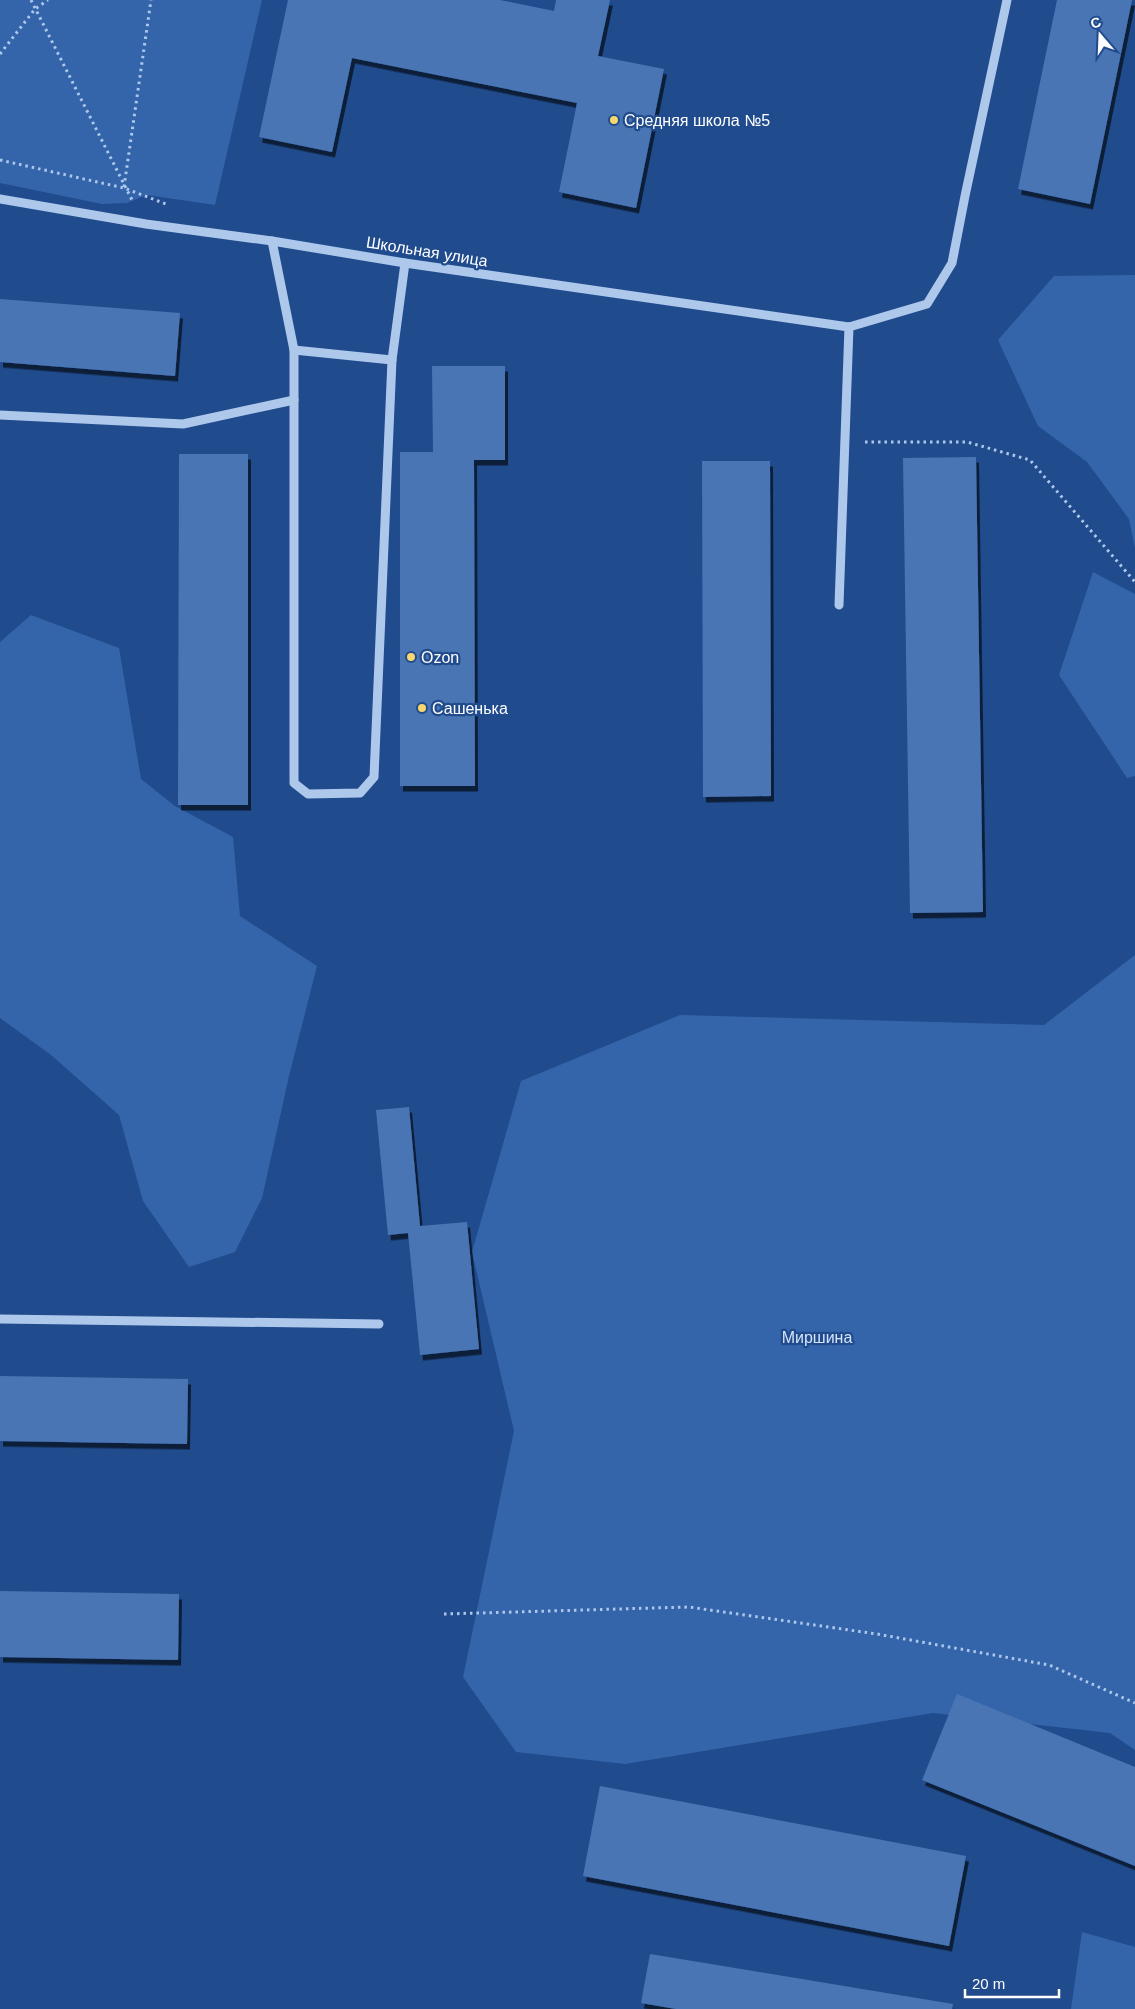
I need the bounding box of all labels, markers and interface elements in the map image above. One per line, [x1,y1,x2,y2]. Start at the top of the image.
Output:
north arrow [1075,10,1125,60]
text: С [1088,13,1103,32]
place label: Средняя школа №5 [624,112,770,129]
marker: Средняя школа №5 [608,114,620,126]
street label: Школьная улица [365,233,489,270]
place label: Ozon [421,649,459,666]
marker: Ozon [405,651,417,663]
place label: Сашенька [432,700,508,717]
marker: Сашенька [416,702,428,714]
park label: Миршина [782,1329,852,1346]
scale bar [965,1966,1059,1998]
text: 20 m [972,1975,1005,1992]

